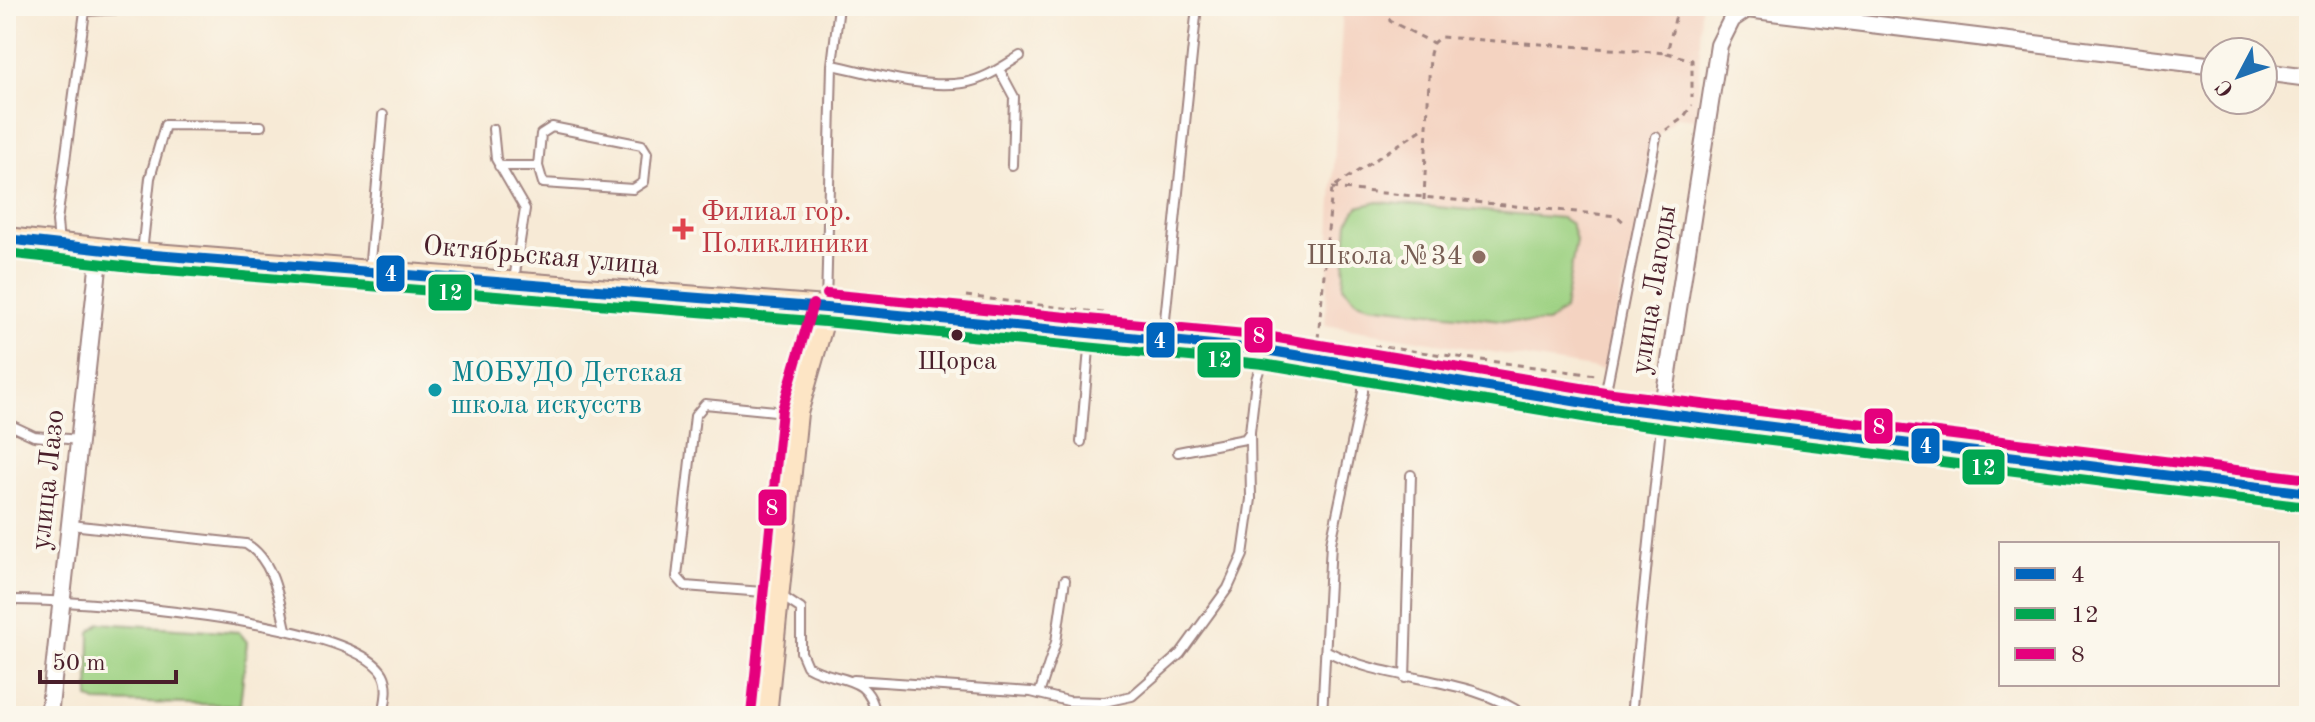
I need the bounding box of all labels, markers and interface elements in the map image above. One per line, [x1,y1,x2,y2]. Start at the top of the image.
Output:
north arrow [2199,36,2279,116]
text: С [2212,75,2238,101]
place label: Филиал гор. Поликлиники [701,199,869,259]
street label: улица Лагоды [1628,203,1682,377]
marker: Филиал гор. Поликлиники [672,218,694,240]
street label: Октябрьская улица [422,233,660,281]
place label: Школа №34 [1306,243,1463,271]
marker: Школа №34 [1470,248,1488,266]
line badge: 4 [375,254,406,293]
text: 4 [385,264,397,286]
line badge: 12 [427,273,473,312]
text: 12 [437,283,463,305]
line badge: 8 [1243,316,1274,354]
line badge: 4 [1145,321,1176,359]
text: 8 [1253,326,1265,348]
marker: Щорса [949,327,965,343]
text: 4 [1154,331,1166,353]
line badge: 12 [1196,341,1242,379]
place label: Щорса [917,349,997,375]
text: 12 [1206,350,1232,372]
place label: МОБУДО Детская школа искусcтв [451,360,683,420]
marker: МОБУДО Детская школа искусcтв [426,381,444,399]
line badge: 8 [1863,407,1894,445]
street label: улица Лазо [28,408,70,552]
text: 8 [1873,417,1885,439]
line badge: 4 [1910,427,1941,465]
text: 4 [1920,436,1932,458]
line badge: 12 [1961,448,2006,486]
text: 12 [1970,458,1996,480]
line badge: 8 [757,488,788,527]
text: 8 [766,498,778,520]
legend [1999,542,2279,686]
text: 4 [2071,564,2085,588]
text: 12 [2071,604,2099,628]
scale bar [40,634,176,684]
text: 8 [2071,644,2085,668]
text: 50 m [52,652,106,676]

